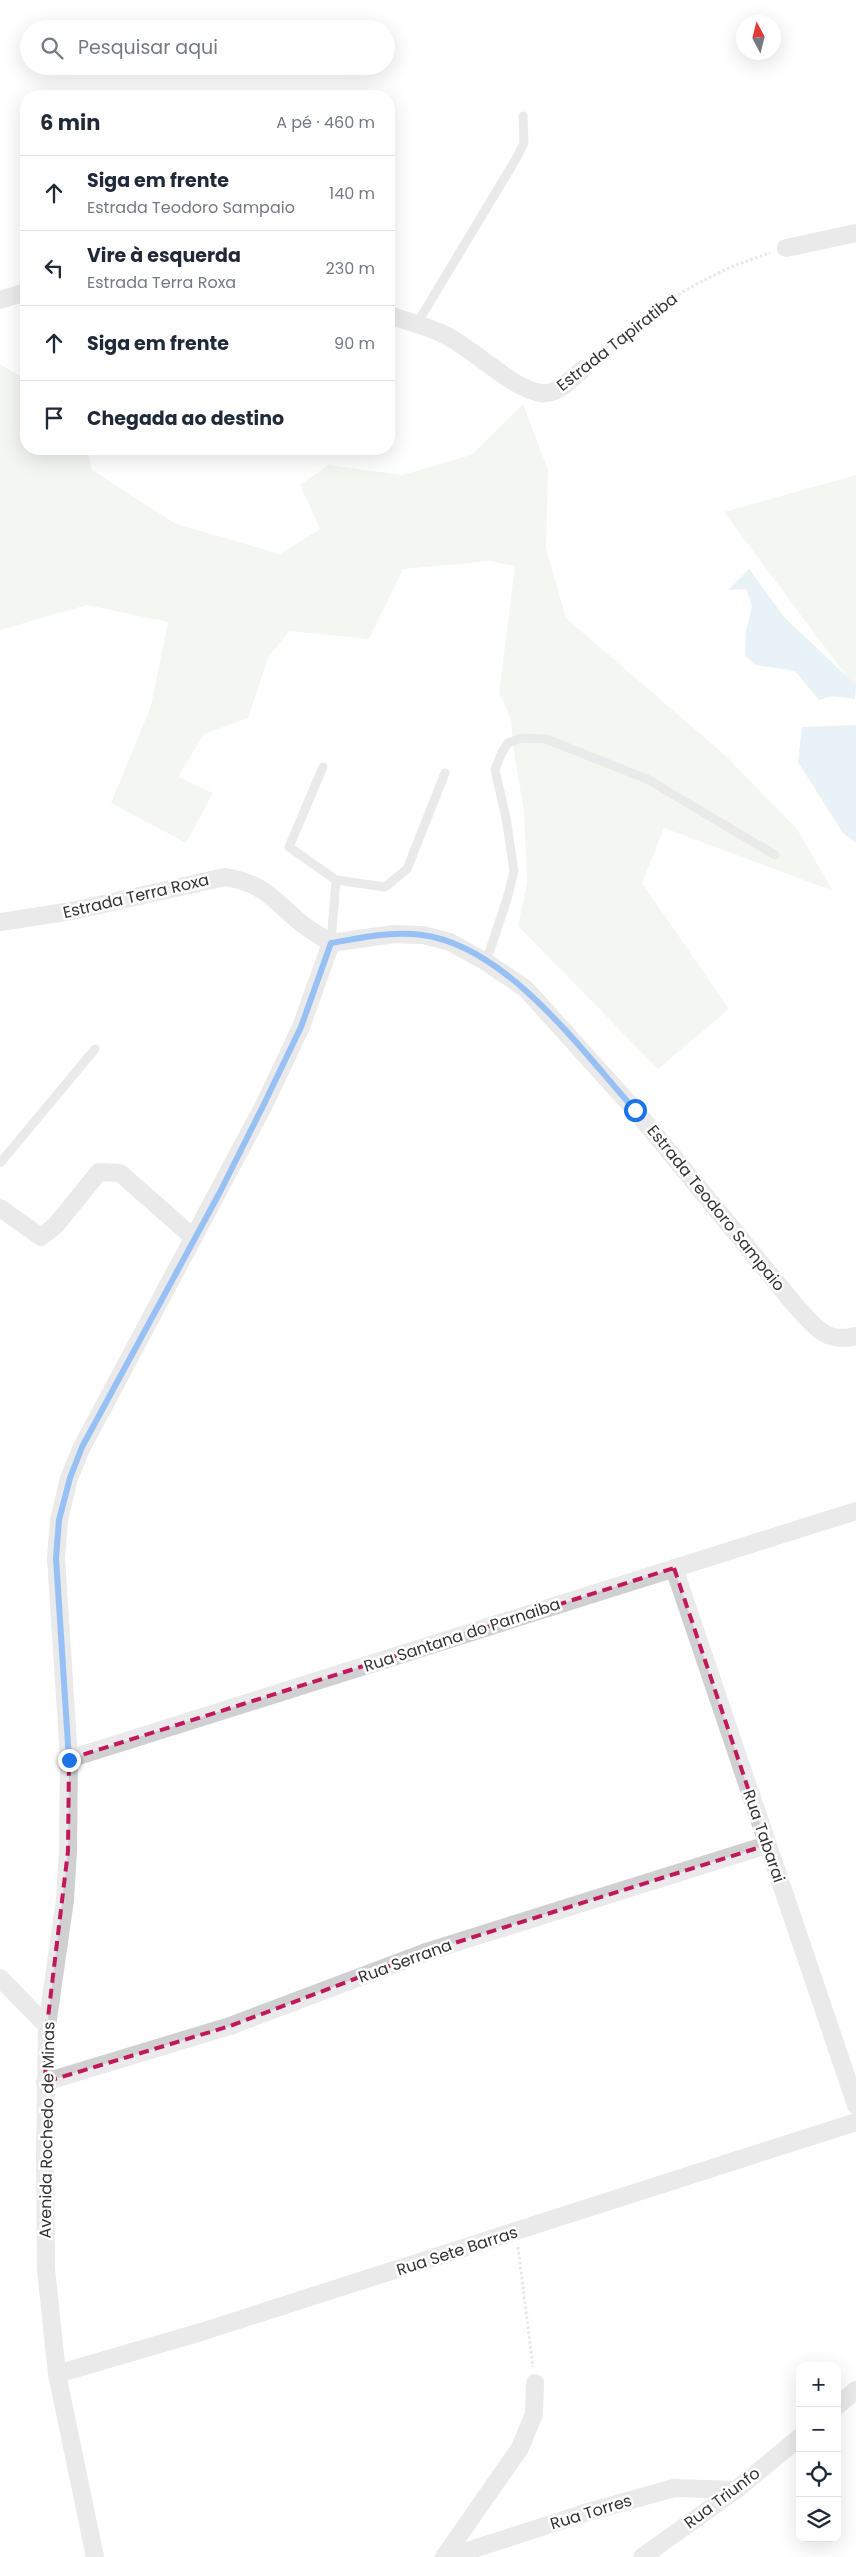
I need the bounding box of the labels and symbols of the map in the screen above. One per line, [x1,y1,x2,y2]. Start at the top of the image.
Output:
north arrow [736,15,781,60]
street label: Estrada Tapiratiba [552,288,682,396]
street label: Estrada Terra Roxa [61,868,211,924]
route start [624,1099,647,1122]
street label: Estrada Teodoro Sampaio [642,1120,790,1296]
street label: Rua Santana do Parnaiba [361,1592,563,1678]
route end [58,1749,81,1772]
street label: Rua Tabarai [737,1786,791,1886]
street label: Rua Serrana [355,1933,455,1989]
street label: Avenida Rochedo de Minas [34,2021,60,2239]
street label: Rua Sete Barras [393,2221,521,2281]
street label: Rua Triunfo [679,2462,765,2534]
street label: Rua Torres [547,2489,635,2535]

